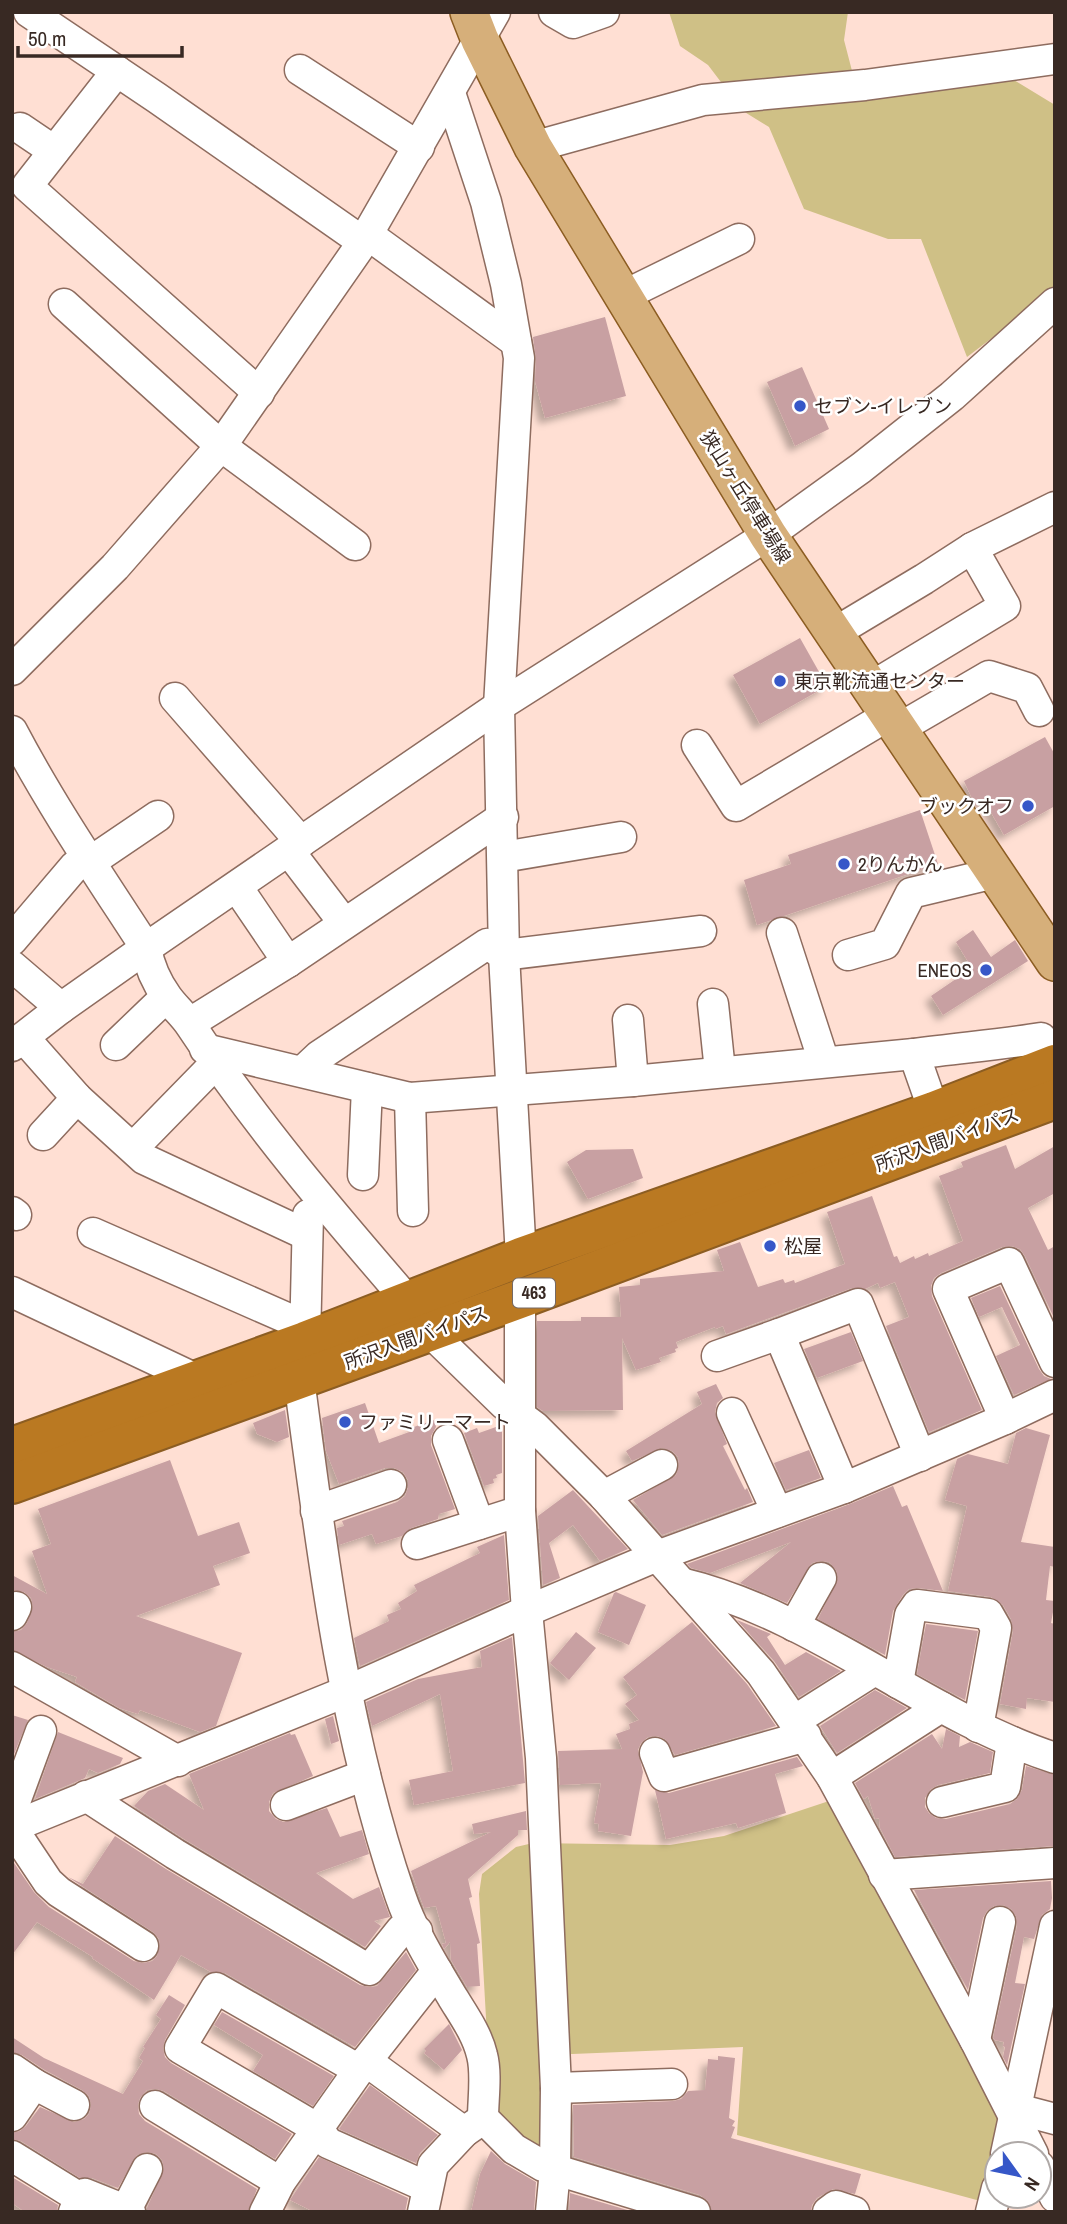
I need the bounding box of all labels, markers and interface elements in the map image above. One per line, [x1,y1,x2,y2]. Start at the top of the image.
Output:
scale bar [18,14,182,58]
text: 50 m [28,24,66,53]
place label: セブン-イレブン [814,393,952,419]
marker: セブン-イレブン [792,398,808,414]
street label: 狭山ヶ丘停車場線 [695,426,797,568]
place label: 東京靴流通センター [794,668,965,694]
marker: 東京靴流通センター [772,673,788,689]
place label: ブックオフ [919,793,1014,819]
marker: ブックオフ [1020,798,1036,814]
place label: 2りんかん [858,851,943,877]
marker: 2りんかん [836,856,852,872]
place label: ENEOS [917,957,972,983]
marker: ENEOS [978,962,994,978]
street label: 所沢入間バイパス [871,1101,1023,1177]
place label: 松屋 [784,1233,822,1259]
marker: 松屋 [762,1238,778,1254]
road number: 463 [513,1278,555,1308]
street label: 所沢入間バイパス [340,1299,492,1375]
place label: ファミリーマート [359,1409,511,1435]
marker: ファミリーマート [337,1414,353,1430]
north arrow [983,2140,1053,2210]
text: N [1018,2172,1046,2196]

